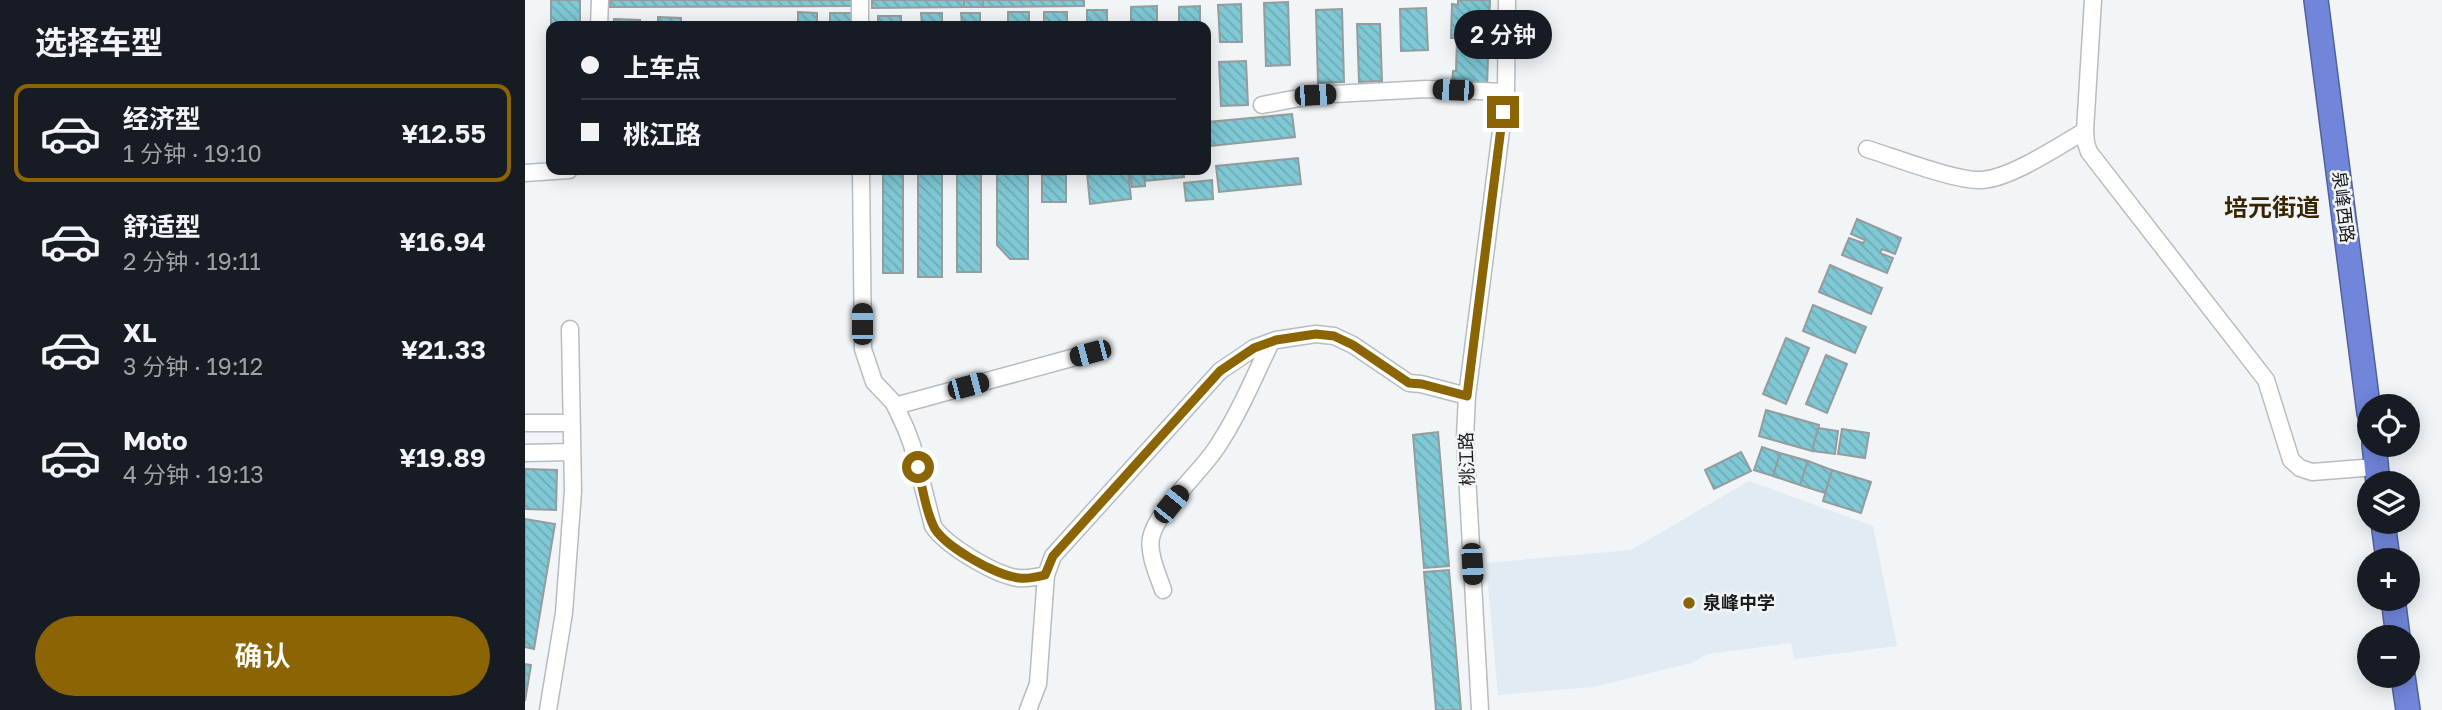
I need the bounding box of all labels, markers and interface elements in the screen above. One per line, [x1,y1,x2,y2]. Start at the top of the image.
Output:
callout: 2 分钟 [1454,10,1552,60]
text: 2 分钟 [1470,20,1536,48]
text: 选择车型 [35,23,163,61]
text: 上车点 [623,52,701,83]
car [1432,79,1475,101]
car [1294,83,1337,107]
route end [1487,96,1519,128]
icon: car [39,102,102,165]
text: 经济型 [123,103,201,134]
text: ¥12.55 [401,118,486,149]
text: 桃江路 [623,119,701,150]
text: 1 分钟 · 19:10 [123,139,262,167]
street label: 泉峰西路 [2329,170,2359,244]
district label: 培元街道 [2224,192,2320,221]
icon: car [39,210,102,273]
text: 舒适型 [123,211,201,242]
text: ¥16.94 [399,226,486,257]
text: 2 分钟 · 19:11 [123,247,261,275]
car [852,303,873,345]
text: XL [123,317,157,348]
icon: car [39,318,102,381]
text: ¥21.33 [401,334,486,365]
car [1067,337,1114,369]
text: 3 分钟 · 19:12 [123,352,263,380]
car [945,370,992,402]
map controls [2357,394,2420,688]
button: locate [2357,394,2420,457]
text: Moto [123,425,188,456]
icon: car [39,426,102,489]
street label: 桃江路 [1454,432,1478,486]
text: ¥19.89 [399,442,486,473]
route start [902,451,934,483]
text: 4 分钟 · 19:13 [123,460,264,488]
button: layers [2357,471,2420,534]
car [1150,481,1193,527]
car [1461,542,1484,586]
button: + [2357,548,2420,611]
place label: 泉峰中学 [1703,591,1775,613]
marker: 泉峰中学 [1681,595,1697,611]
button: 确认 [35,616,490,696]
button: − [2357,625,2420,688]

